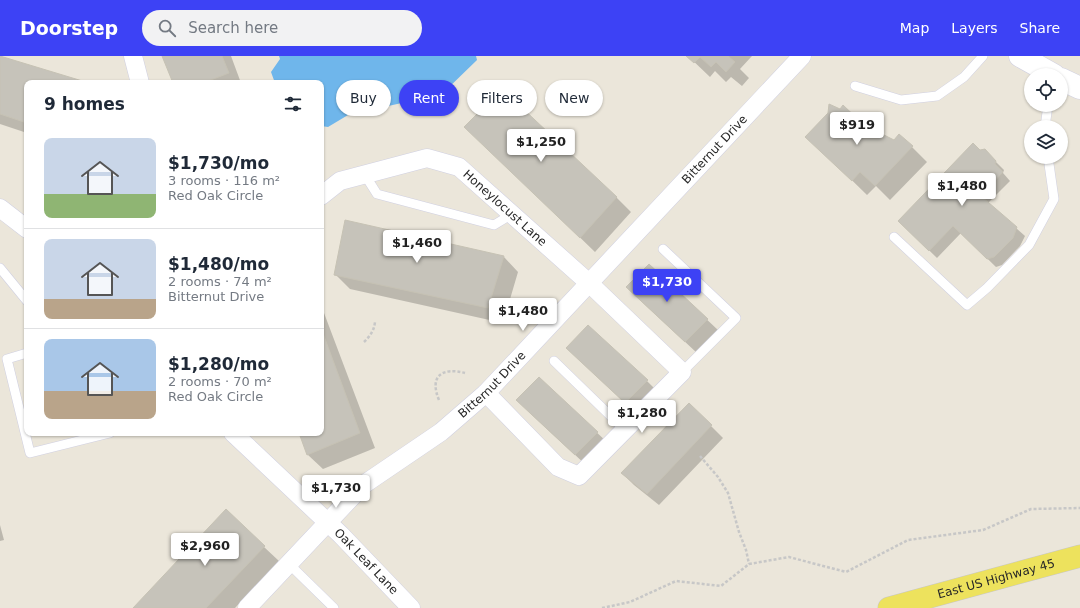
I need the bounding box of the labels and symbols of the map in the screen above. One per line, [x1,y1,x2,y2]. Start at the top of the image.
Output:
street label: Bitternut Drive [679,112,750,187]
pin: $919 [833,112,881,146]
pin: $1,250 [508,129,574,163]
street label: Honeylocust Lane [460,167,550,249]
pin: $1,480 [929,173,995,207]
pin: $1,460 [384,230,450,264]
pin: $1,730 [634,269,700,303]
pin: $1,480 [490,298,556,332]
street label: Bitternut Drive [455,348,528,421]
pin: $1,280 [609,400,675,434]
pin: $1,730 [303,475,369,509]
street label: Oak Leaf Lane [331,525,401,597]
pin: $2,960 [172,533,238,567]
street label: East US Highway 45 [936,556,1056,601]

